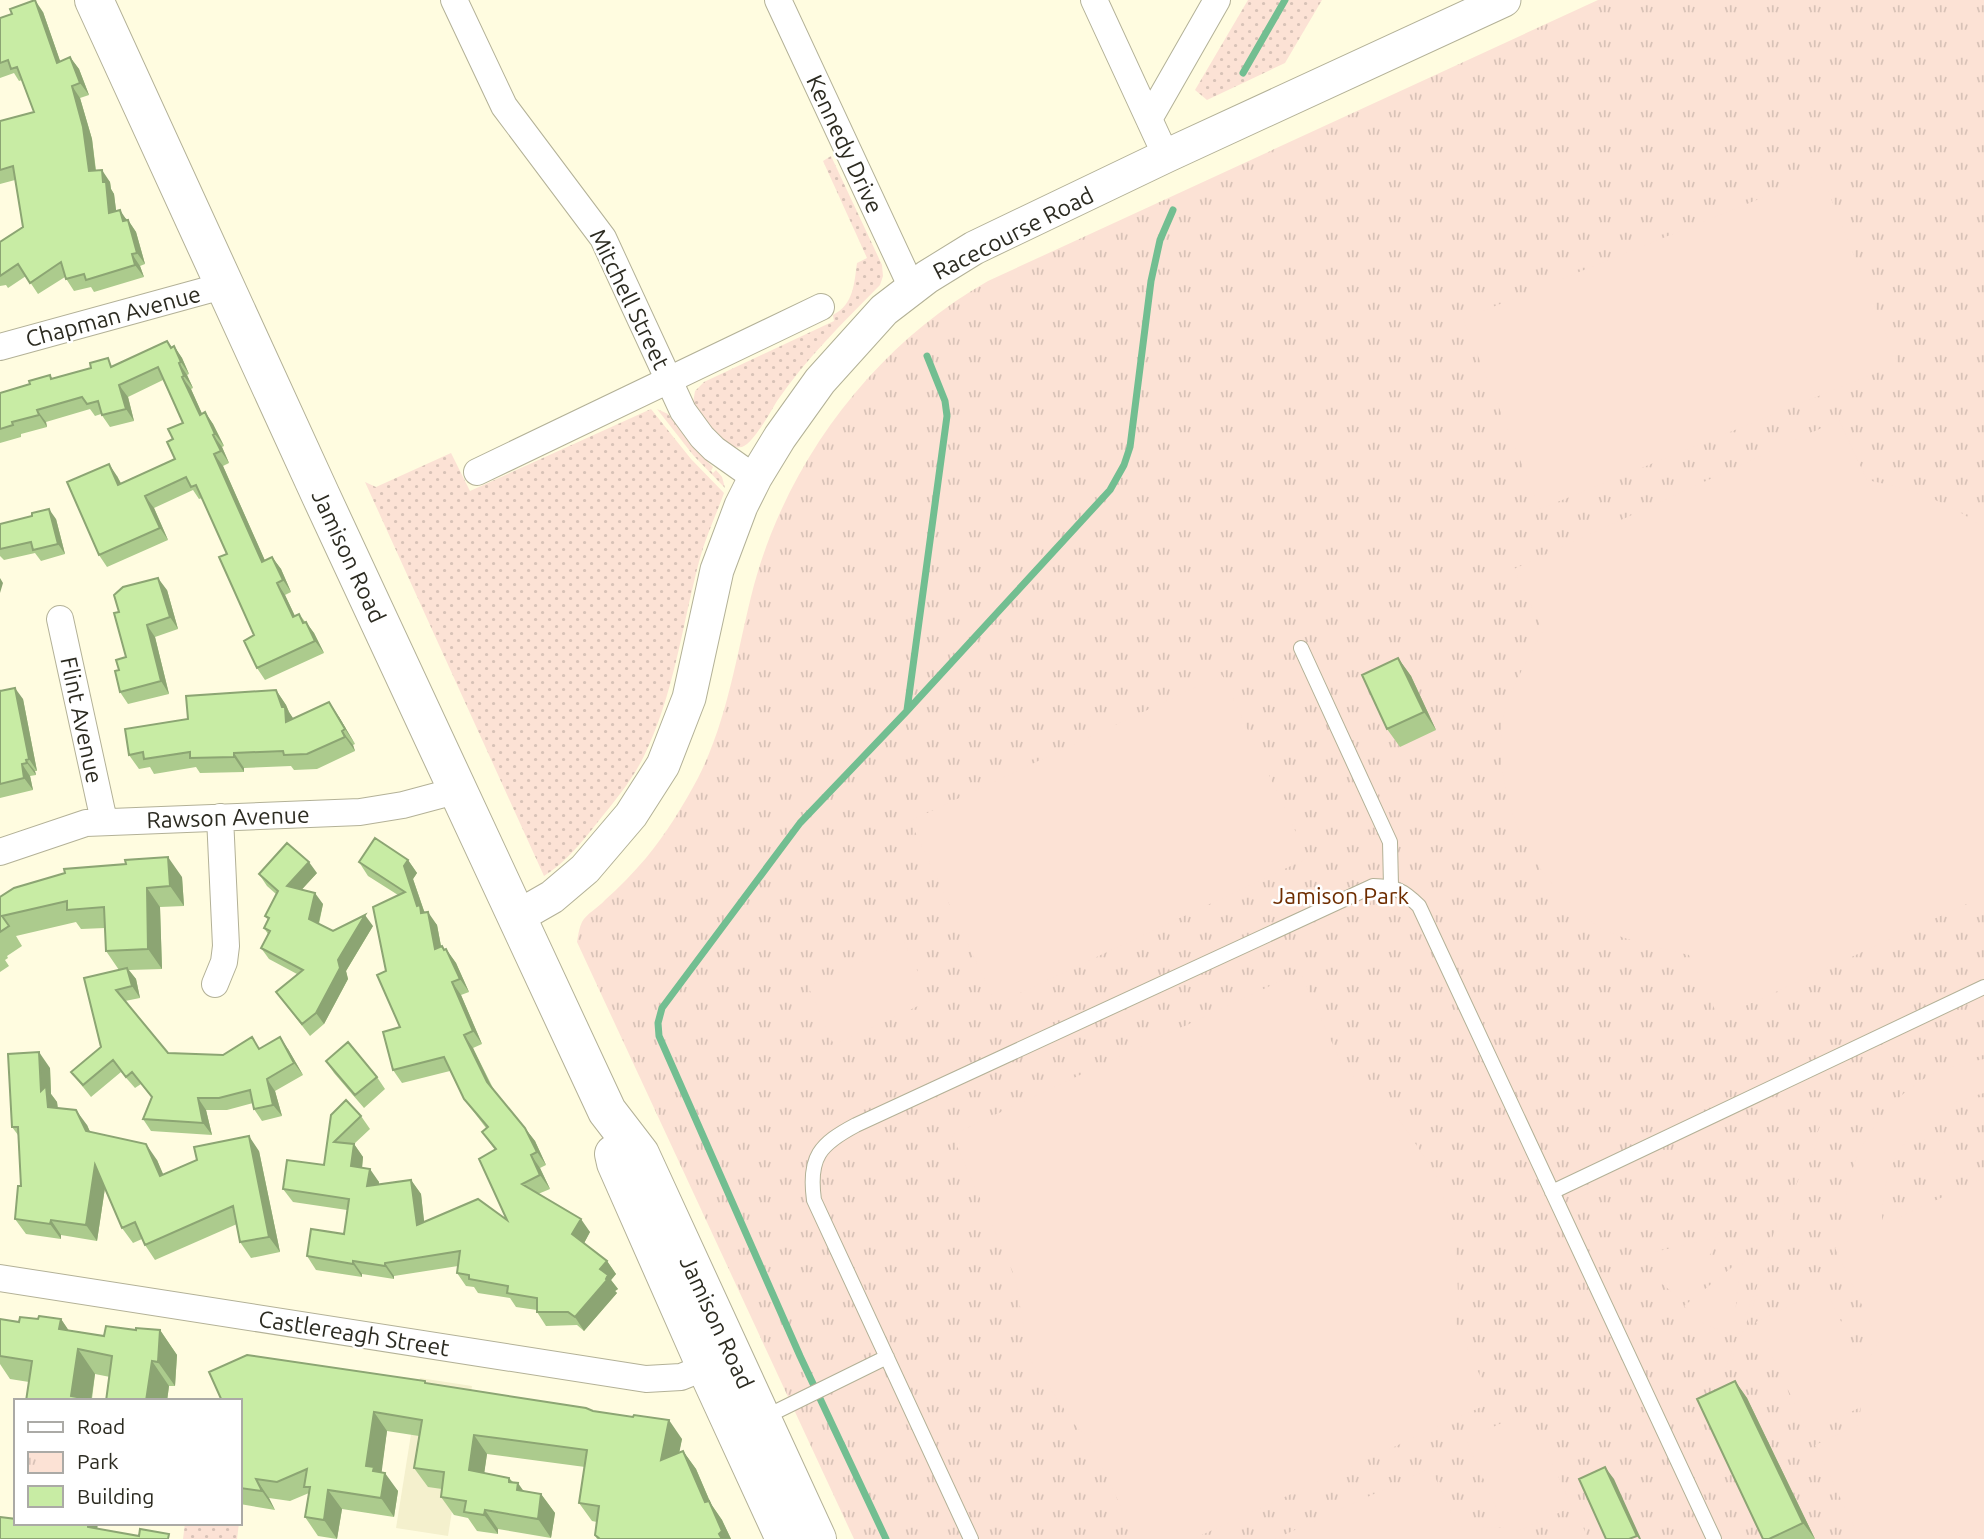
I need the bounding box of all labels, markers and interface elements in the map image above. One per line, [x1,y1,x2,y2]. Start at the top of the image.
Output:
street label: Kennedy Drive [802,71,888,217]
street label: Racecourse Road [929,182,1097,284]
street label: Mitchell Street [585,225,675,373]
street label: Chapman Avenue [23,281,203,351]
street label: Jamison Road [307,486,391,626]
street label: Flint Avenue [56,654,108,786]
street label: Rawson Avenue [146,802,310,832]
park label: Jamison Park [1273,883,1409,908]
street label: Jamison Road [675,1252,759,1392]
street label: Castlereagh Street [257,1306,451,1360]
legend [14,1399,242,1525]
text: Road [77,1414,125,1438]
text: Park [77,1449,119,1473]
text: Building [77,1484,154,1508]

